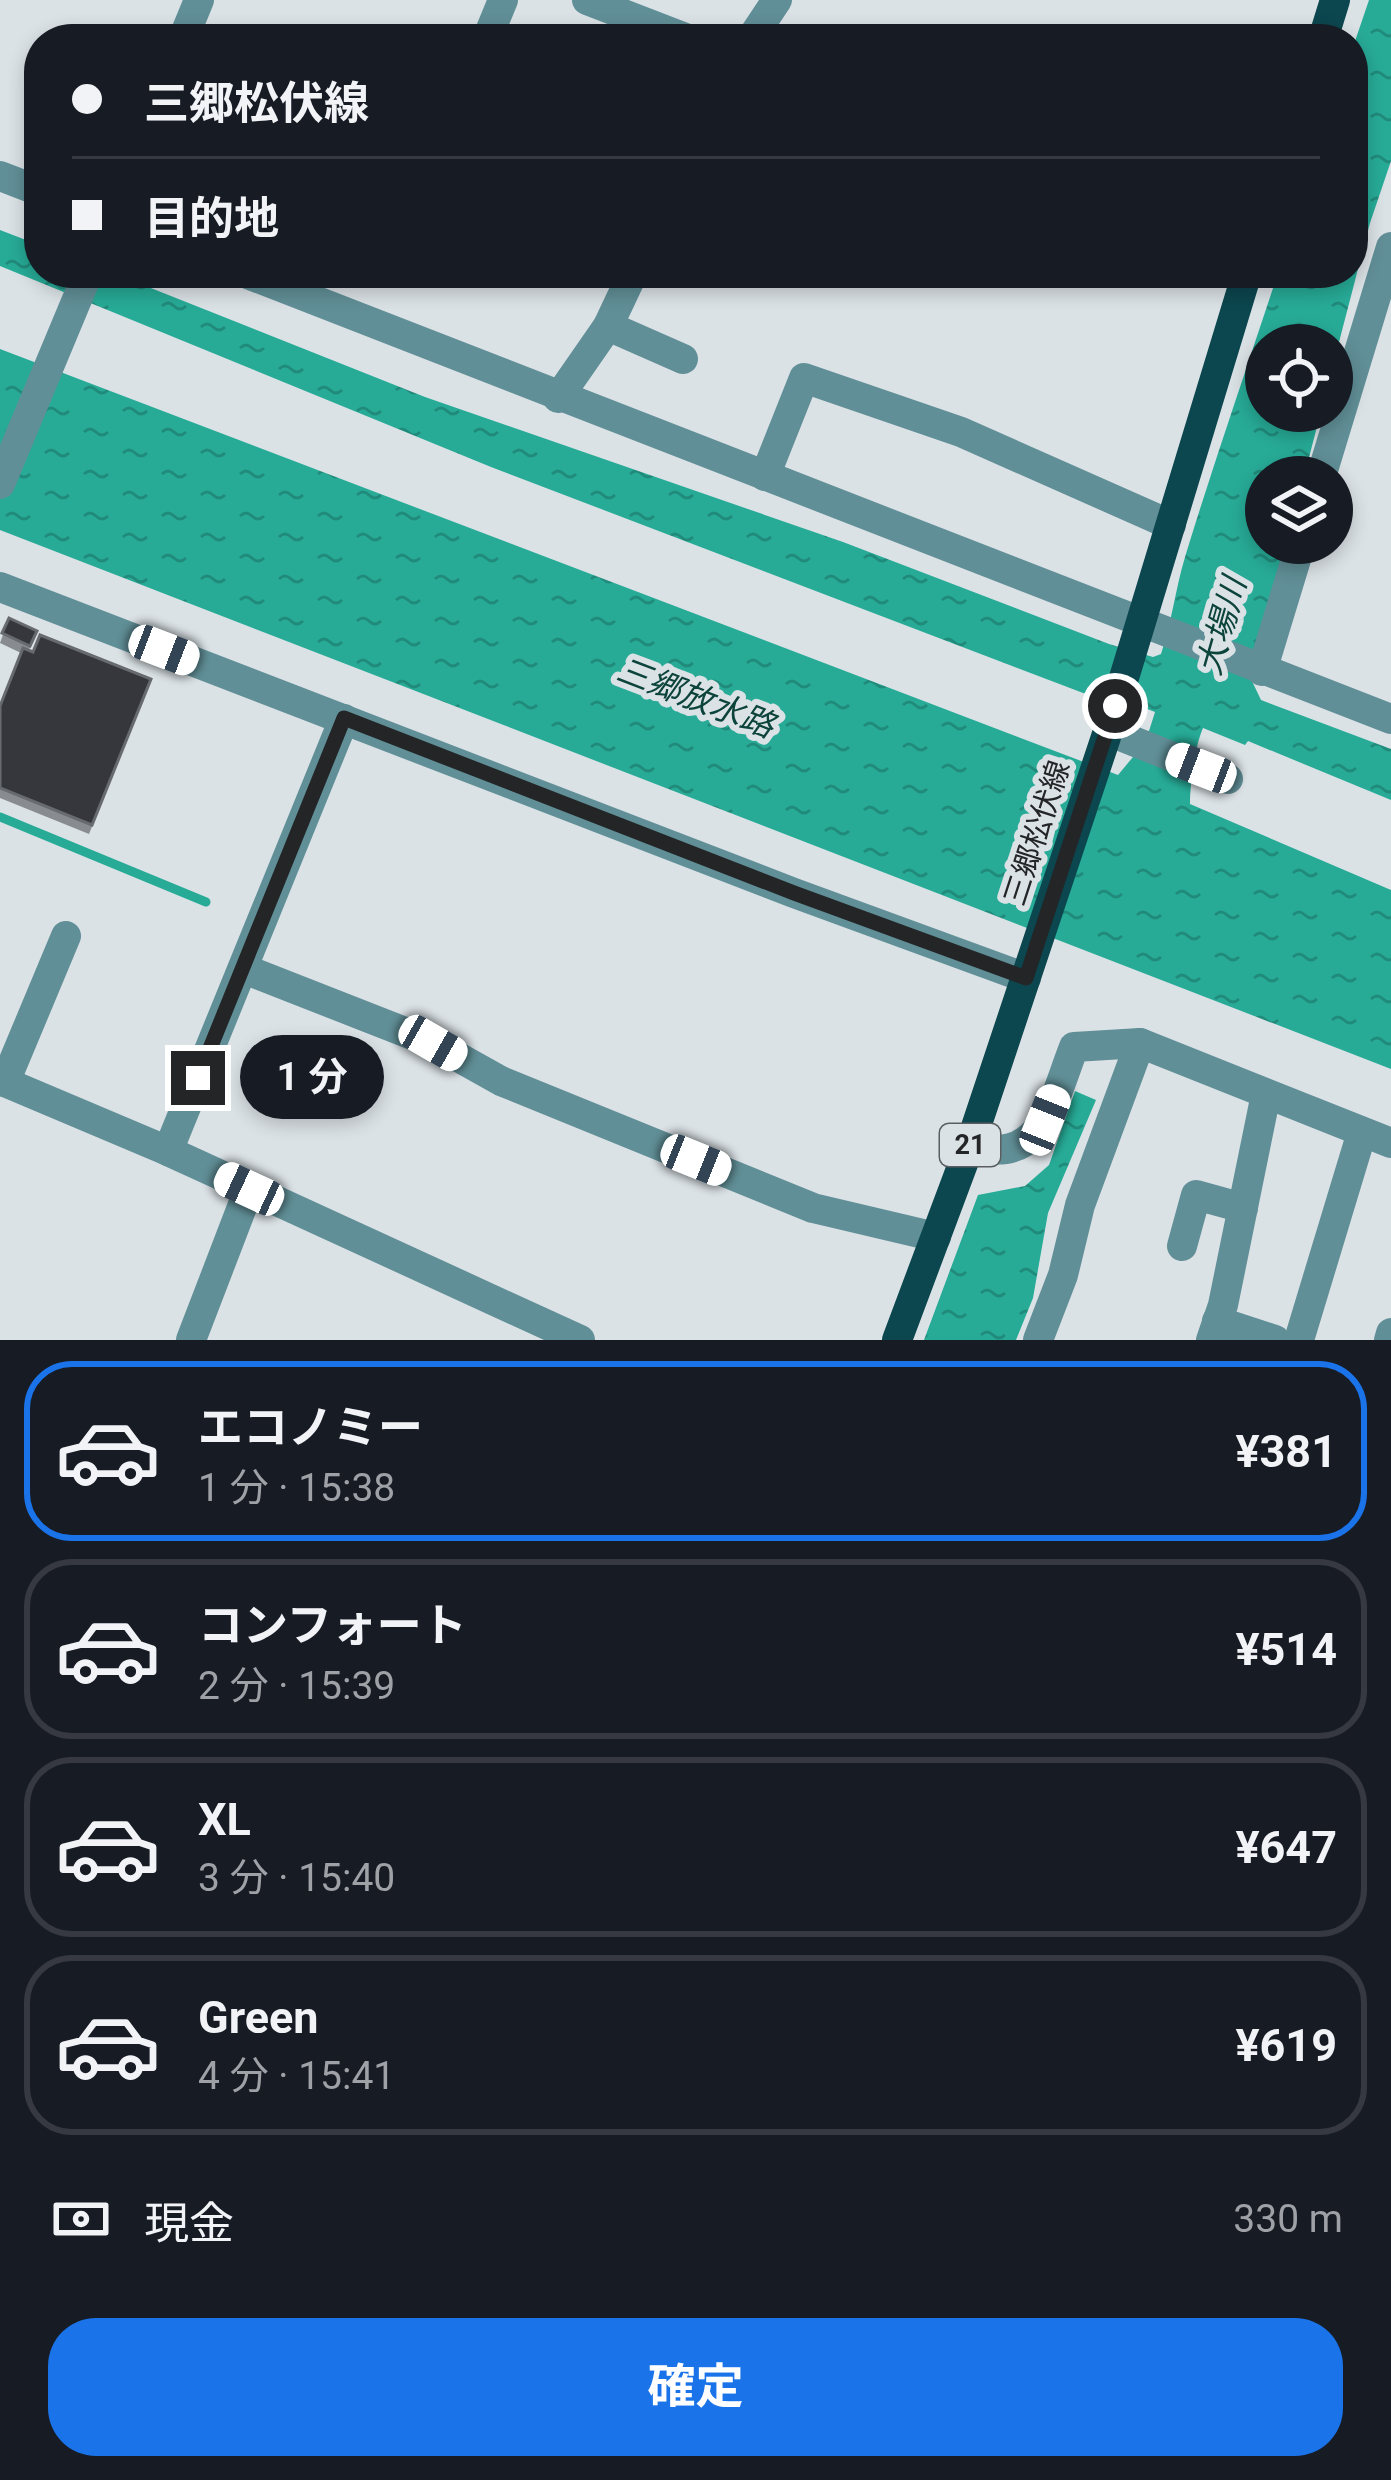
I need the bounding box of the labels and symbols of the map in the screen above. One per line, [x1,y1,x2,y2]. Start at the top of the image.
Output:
water label: 大場川 [1189,570,1255,679]
car [124,620,204,680]
water label: 三郷放水路 [612,650,783,746]
route start [1088,679,1142,733]
car [1161,738,1241,798]
street label: 三郷松伏線 [997,756,1076,910]
car [393,1009,473,1077]
callout: 1 分 [240,1036,384,1120]
route end [171,1051,225,1105]
car [1015,1080,1075,1160]
road number: 21 [940,1124,1000,1166]
car [656,1130,736,1190]
car [209,1157,289,1221]

